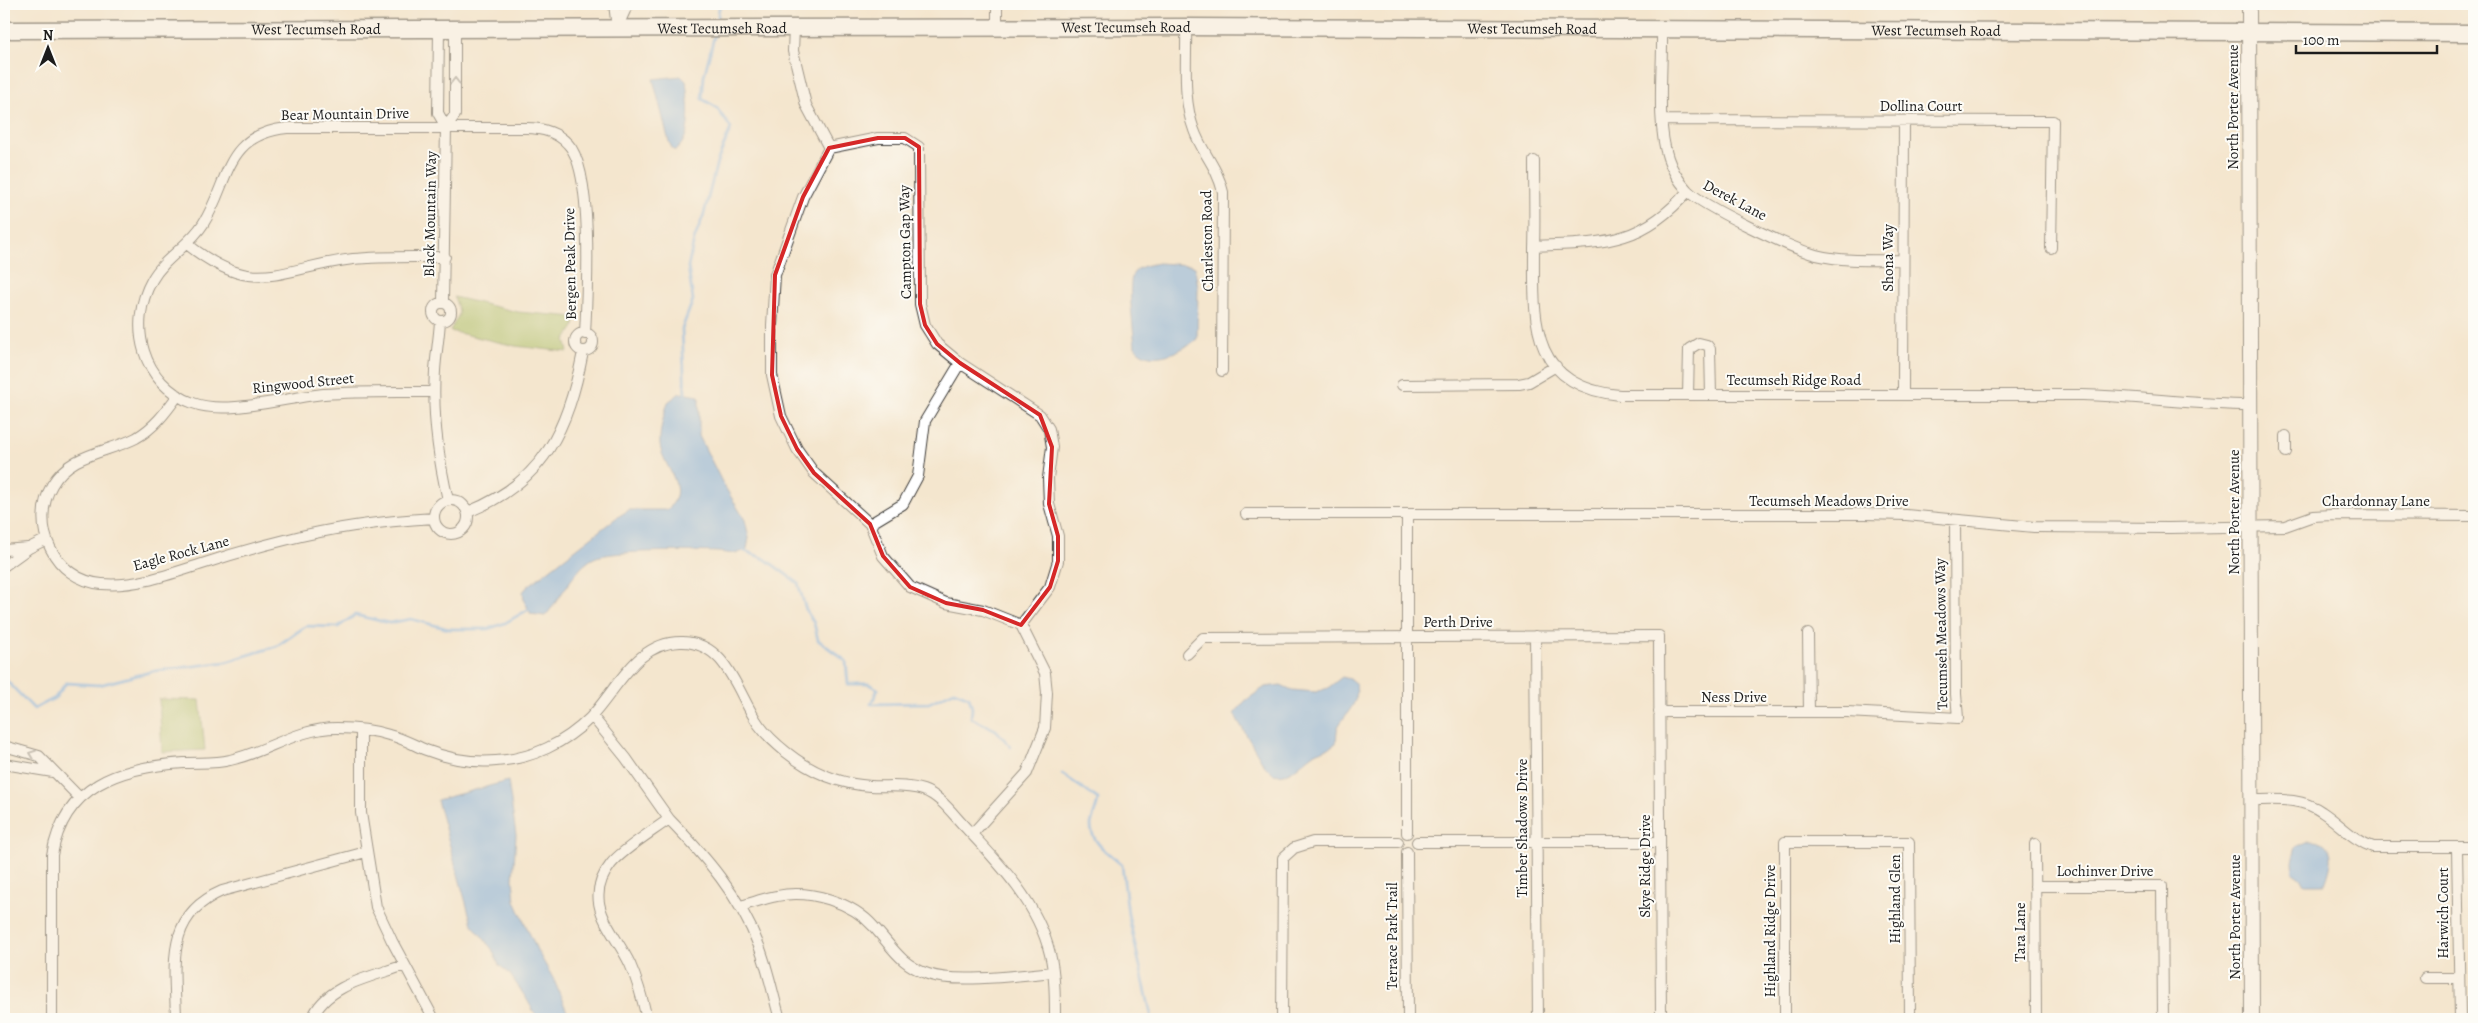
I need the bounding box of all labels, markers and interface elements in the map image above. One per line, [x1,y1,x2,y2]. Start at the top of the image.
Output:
street label: West Tecumseh Road [1060,17,1192,37]
street label: West Tecumseh Road [656,18,788,38]
street label: West Tecumseh Road [1466,18,1598,39]
street label: West Tecumseh Road [250,19,382,39]
street label: West Tecumseh Road [1870,20,2002,41]
north arrow [22,22,72,72]
scale bar [2296,22,2437,54]
text: N [43,26,53,45]
text: 100 m [2303,30,2340,50]
street label: North Porter Avenue [2223,44,2243,170]
one-way arrow [450,77,460,84]
street label: Dollina Court [1879,96,1963,116]
street label: Bear Mountain Drive [281,103,410,125]
street label: Black Mountain Way [419,150,441,277]
street label: Derek Lane [1700,175,1771,225]
street label: Campton Gap Way [894,184,916,299]
street label: Charleston Road [1196,189,1218,292]
street label: Bergen Peak Drive [559,208,581,320]
street label: Shona Way [1878,224,1898,292]
street label: Ringwood Street [251,368,355,398]
street label: Tecumseh Ridge Road [1727,370,1862,390]
street label: North Porter Avenue [2224,449,2244,575]
street label: Tecumseh Meadows Drive [1749,491,1909,511]
street label: Chardonnay Lane [2322,491,2430,511]
street label: Eagle Rock Lane [131,530,232,575]
street label: Tecumseh Meadows Way [1930,558,1952,710]
street label: Perth Drive [1423,612,1493,632]
street label: Ness Drive [1701,687,1767,707]
one-way arrow [28,749,37,760]
street label: Timber Shadows Drive [1512,758,1532,897]
street label: Skye Ridge Drive [1635,814,1655,918]
street label: Highland Glen [1885,854,1905,944]
street label: North Porter Avenue [2225,854,2245,980]
street label: Lochinver Drive [2056,861,2154,881]
street label: Highland Ridge Drive [1760,864,1780,998]
street label: Harwich Court [2433,867,2453,959]
street label: Terrace Park Trail [1382,882,1402,990]
street label: Tara Lane [2010,902,2030,962]

